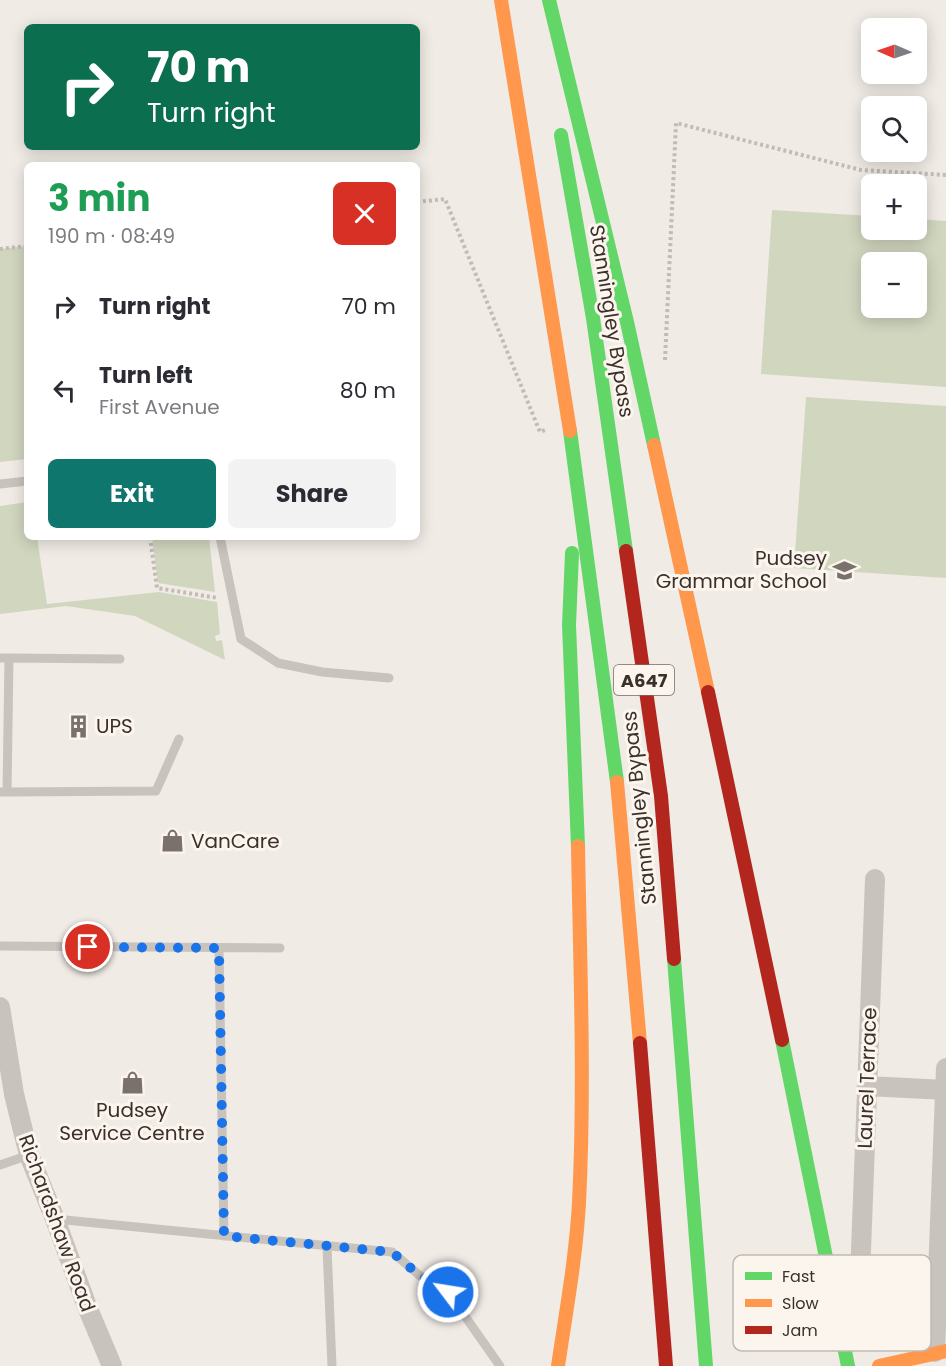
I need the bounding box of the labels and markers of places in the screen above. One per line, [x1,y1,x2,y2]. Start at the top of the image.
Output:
place label: Pudsey Grammar School [656,544,827,595]
school or university icon: Pudsey Grammar School [832,557,858,583]
place label: UPS [96,712,133,740]
building icon: UPS [65,713,91,739]
place label: VanCare [191,827,280,855]
shop icon: VanCare [160,828,186,854]
pin [62,921,113,972]
shop icon: Pudsey Service Centre [119,1070,145,1096]
place label: Pudsey Service Centre [59,1096,205,1147]

